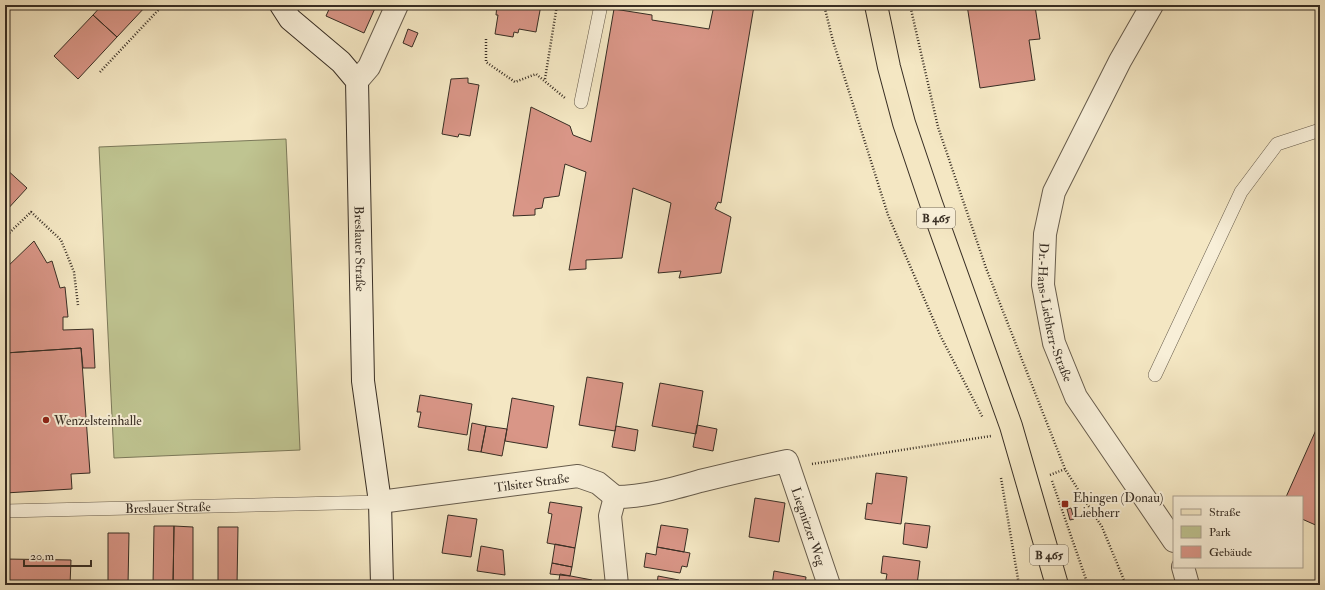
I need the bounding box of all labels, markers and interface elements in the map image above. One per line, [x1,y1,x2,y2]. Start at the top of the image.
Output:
street label: Breslauer Straße [351,206,368,292]
road number: B 465 [917,208,955,228]
street label: Dr.-Hans-Liebherr-Straße [1034,242,1076,385]
place label: Wenzelsteinhalle [53,413,142,429]
marker: Wenzelsteinhalle [41,415,51,425]
street label: Tilsiter Straße [493,470,571,496]
street label: Liegnitzer Weg [787,485,829,569]
place label: Ehingen (Donau) Liebherr [1073,490,1163,521]
legend [1173,496,1303,568]
street label: Breslauer Straße [125,499,212,517]
marker: Ehingen (Donau) Liebherr [1060,499,1070,509]
text: Straße [1209,505,1240,520]
text: Park [1209,525,1231,540]
scale bar [24,542,91,568]
road number: B 465 [1030,545,1068,565]
text: Gebäude [1209,545,1252,560]
text: 20 m [30,549,55,564]

